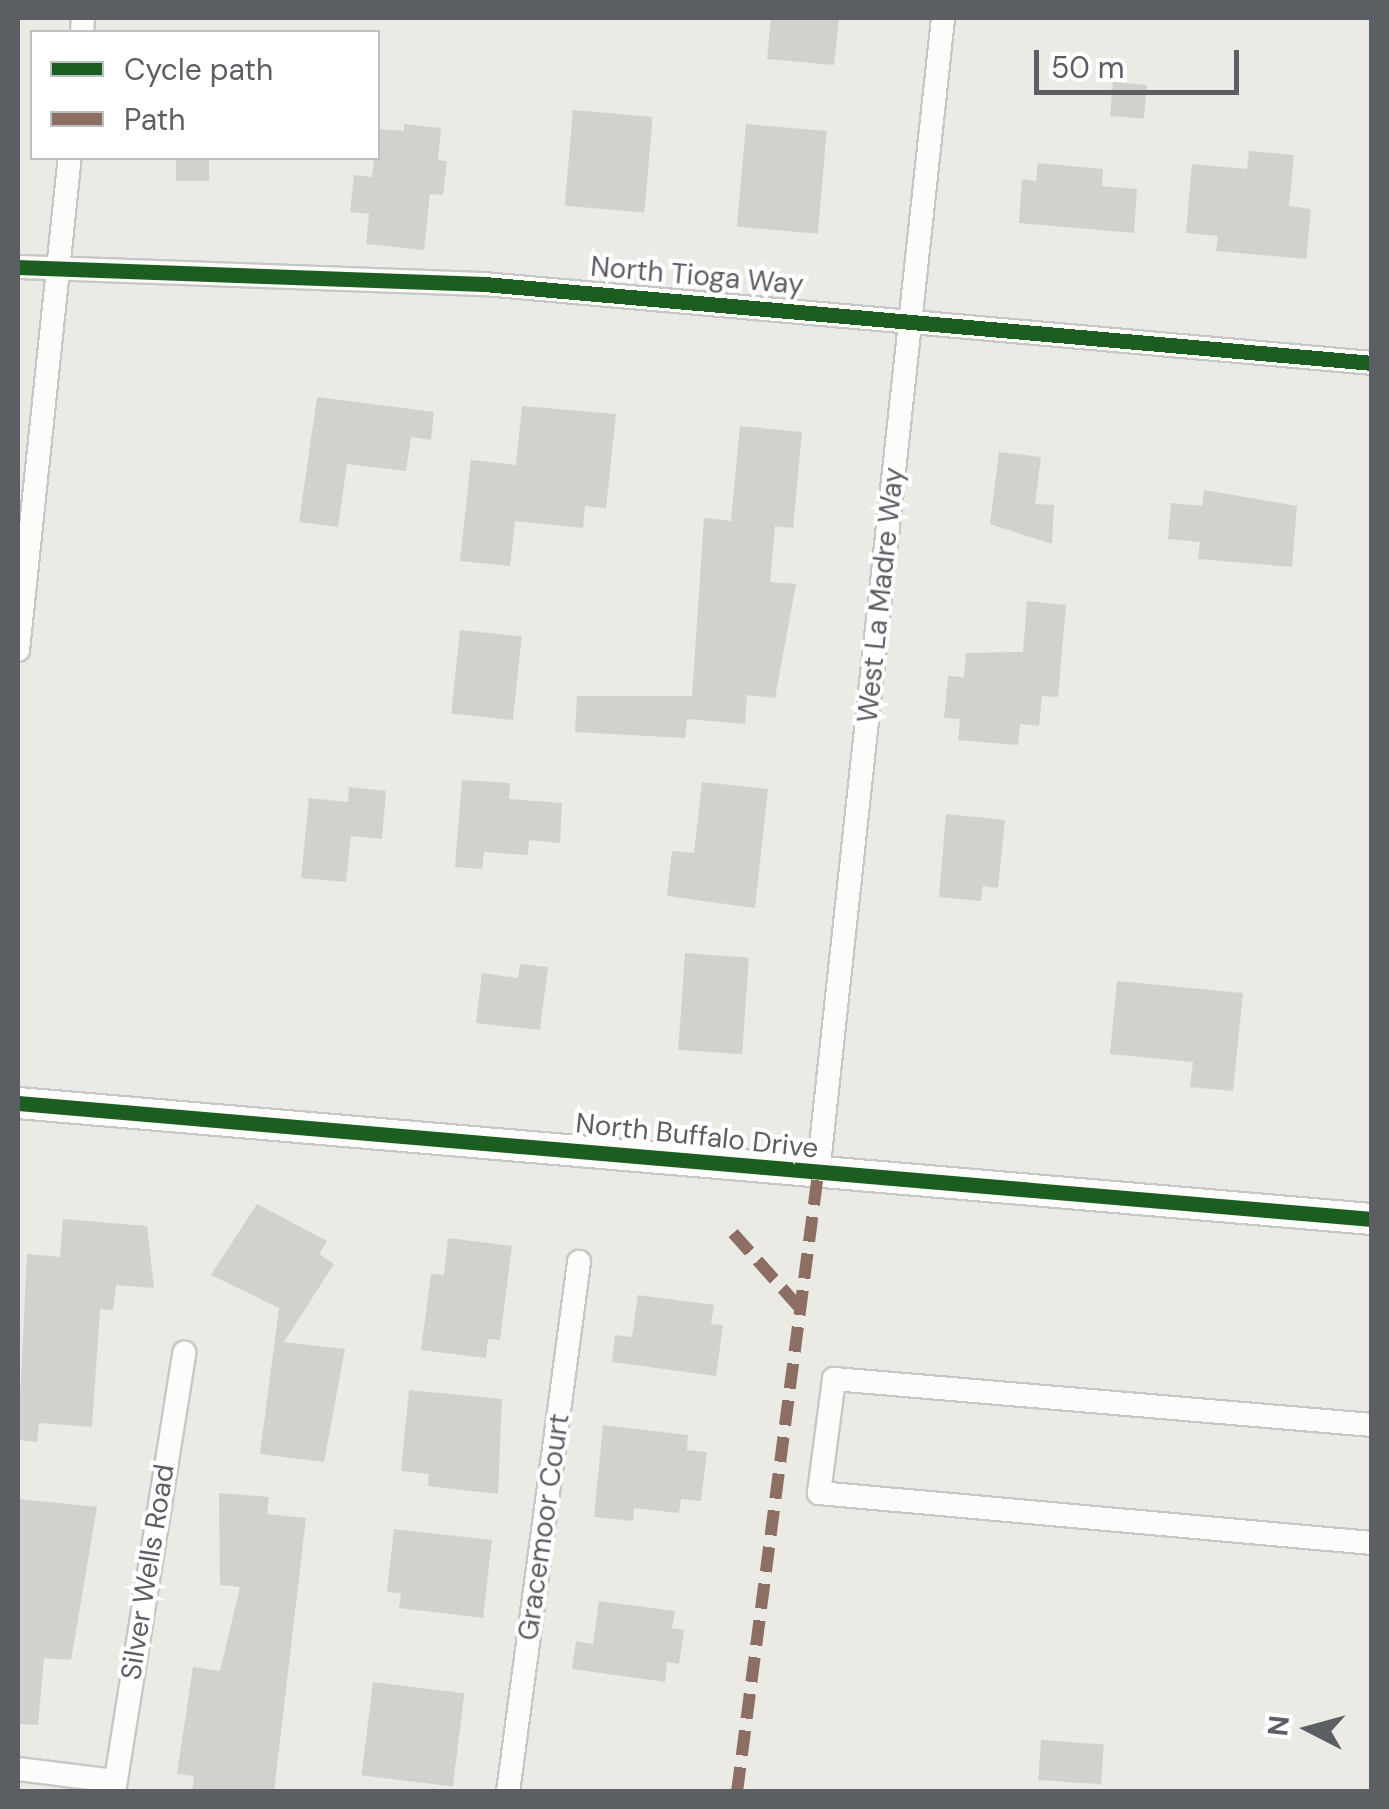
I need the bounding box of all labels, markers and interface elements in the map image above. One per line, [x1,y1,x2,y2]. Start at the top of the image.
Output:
legend [30,30,380,160]
scale bar [1039,30,1244,92]
text: 50 m [1051,48,1125,87]
text: Cycle path [124,50,273,89]
text: Path [124,100,186,139]
street label: North Tioga Way [589,250,805,302]
street label: West La Madre Way [851,466,911,724]
street label: North Buffalo Drive [574,1107,820,1165]
street label: Gracemoor Court [511,1411,577,1643]
street label: Silver Wells Road [114,1462,182,1682]
north arrow [1259,1679,1359,1779]
text: N [1259,1714,1298,1738]

